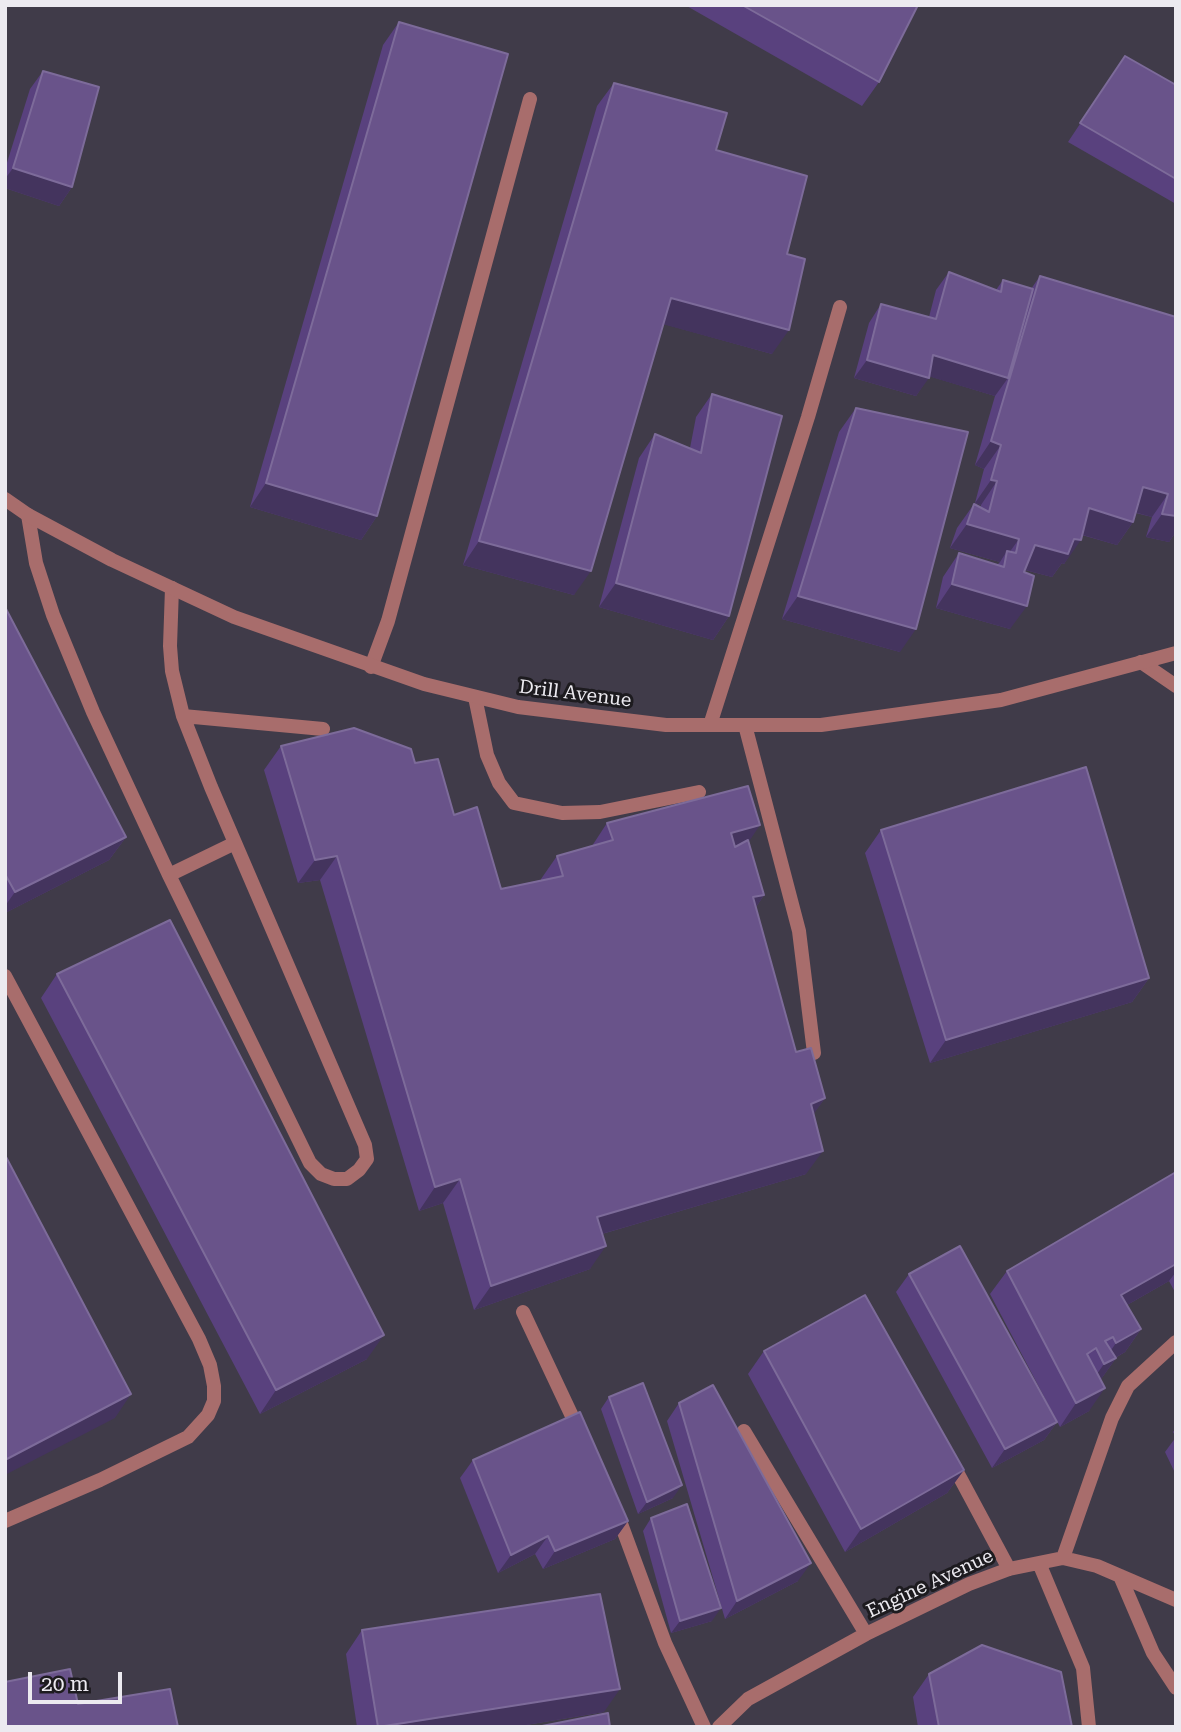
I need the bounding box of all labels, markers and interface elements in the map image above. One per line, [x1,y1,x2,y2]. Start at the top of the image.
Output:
street label: Drill Avenue [517,676,633,712]
street label: Engine Avenue [863,1545,997,1623]
scale bar [32,1658,126,1702]
text: 20 m [41,1672,89,1696]

